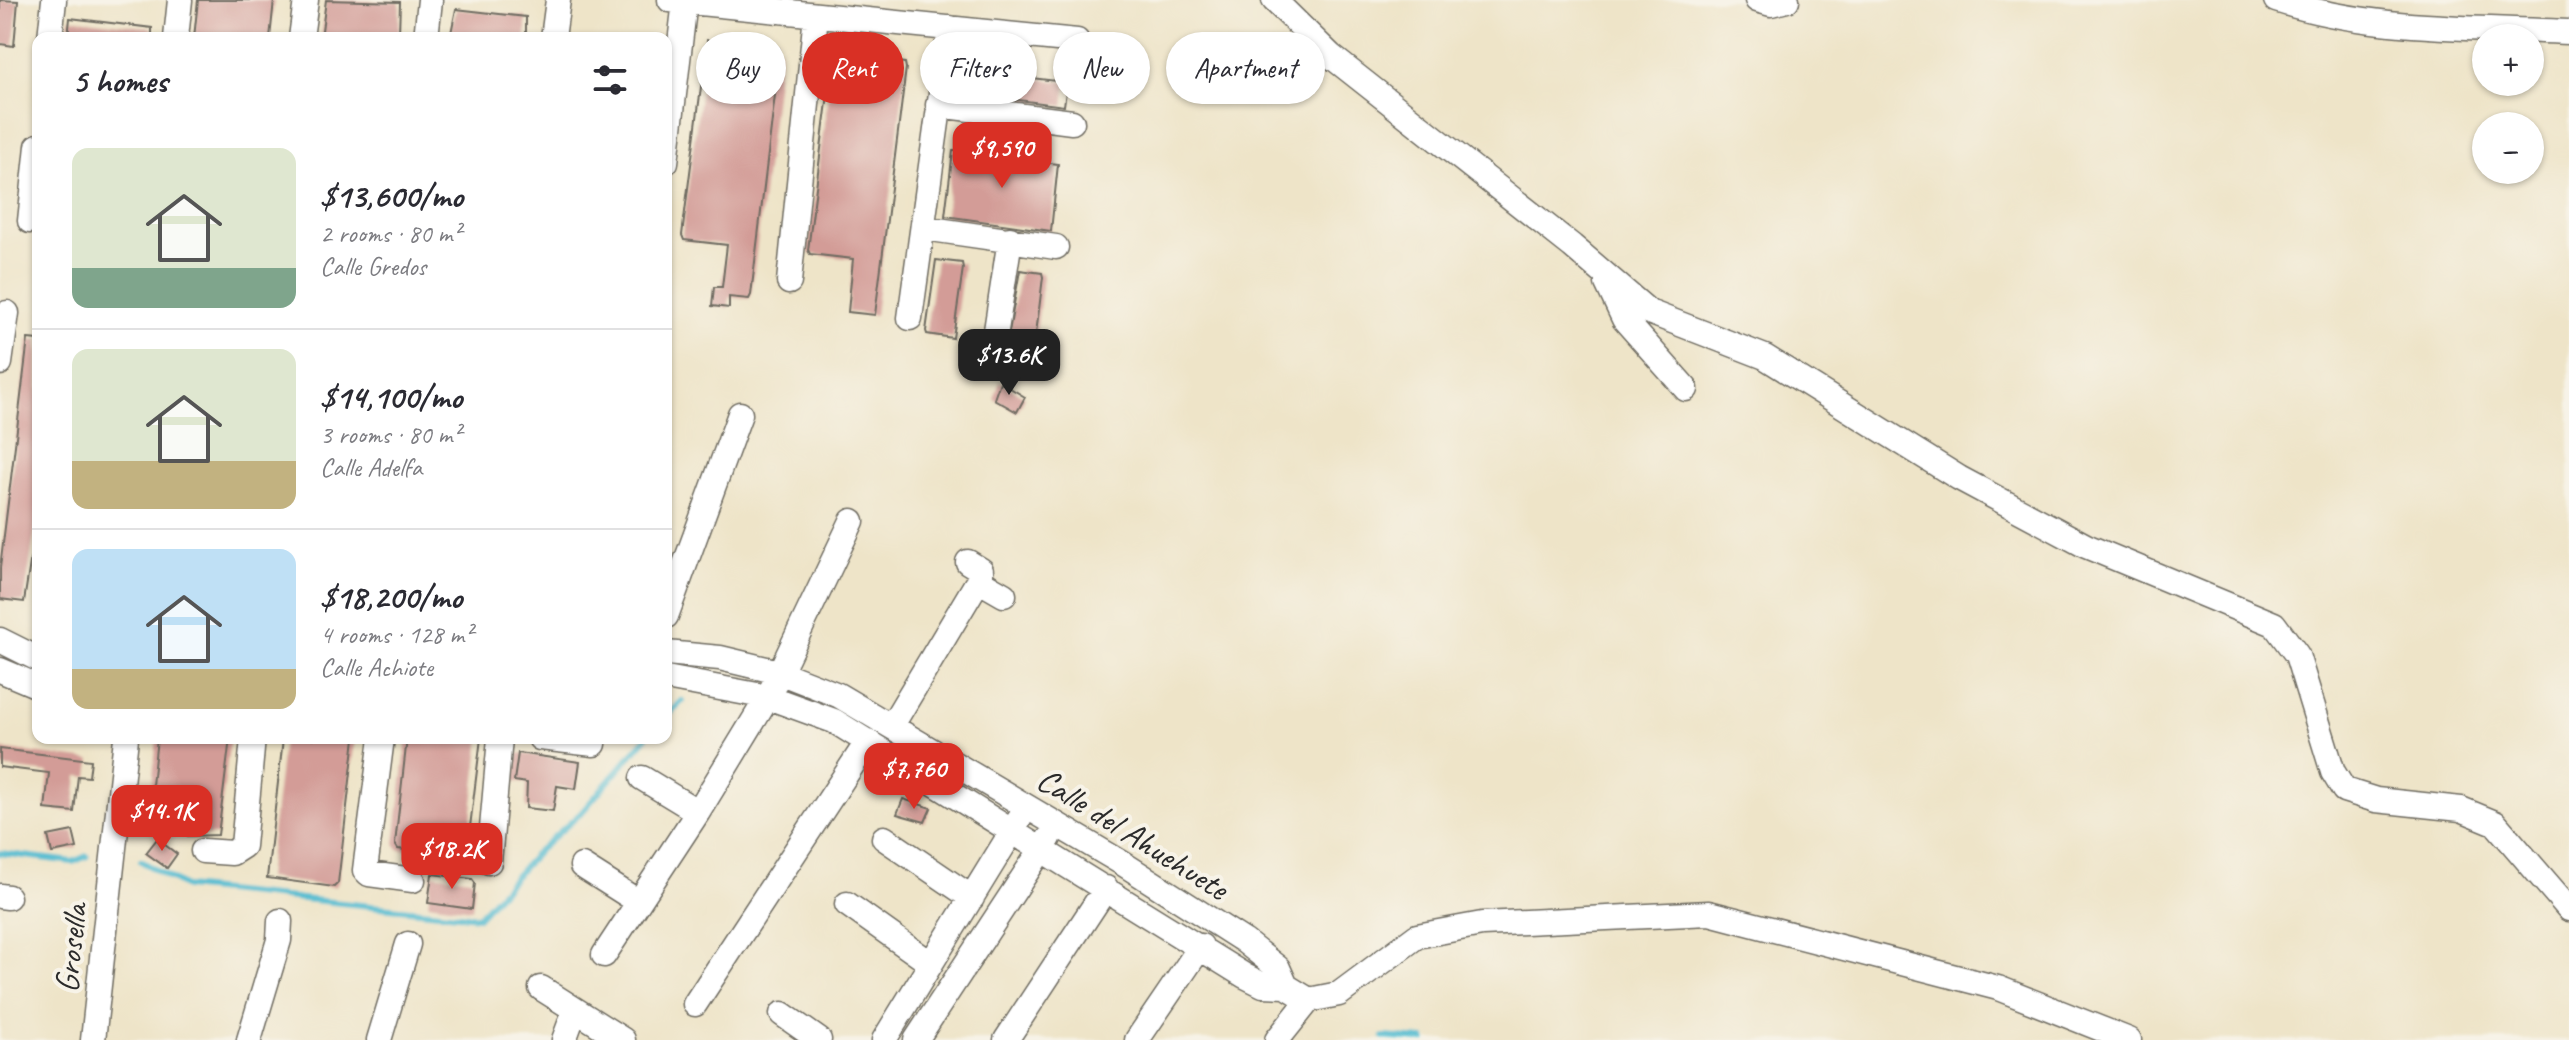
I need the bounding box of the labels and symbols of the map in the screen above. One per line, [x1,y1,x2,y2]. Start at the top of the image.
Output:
pin: $9,590 [937,122,1067,190]
pin: $13.6K [944,329,1074,397]
pin: $7,760 [849,743,979,811]
street label: Calle del Ahuehuete [1029,758,1238,910]
pin: $14.1K [97,785,227,853]
pin: $18.2K [387,823,517,891]
street label: Grosella [44,899,97,995]

